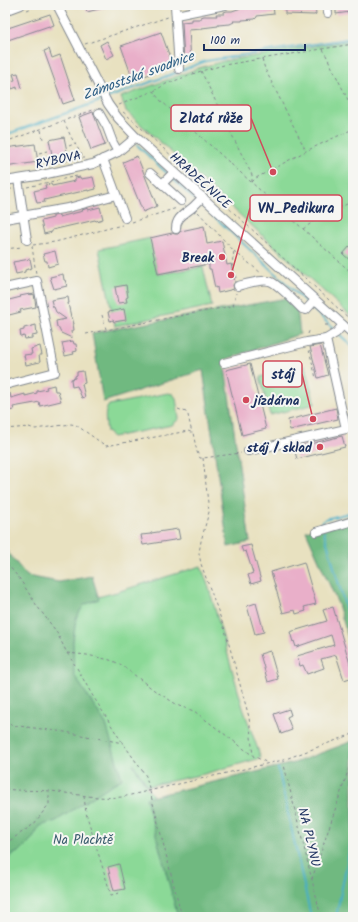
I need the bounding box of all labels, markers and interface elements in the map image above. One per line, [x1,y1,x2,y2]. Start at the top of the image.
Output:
scale bar [204,26,305,52]
text: 100 m [210,31,241,50]
water label: Zámostská svodnice [79,45,199,106]
callout: Zlatá růže [171,105,251,131]
text: Zlatá růže [179,108,243,130]
street label: RYBOVA [34,145,83,176]
street label: HRADEČNICE [164,147,236,215]
callout: VN_Pedikura [250,195,342,221]
text: VN_Pedikura [258,198,334,220]
place label: Break [182,248,215,269]
marker: Break [217,252,227,262]
callout: stáj [263,361,302,387]
text: stáj [271,364,296,386]
place label: jízdárna [250,391,300,412]
marker: jízdárna [241,395,251,405]
place label: stáj / sklad [247,438,313,459]
marker: stáj / sklad [315,442,325,452]
street label: NA PLYNU [292,806,326,869]
park label: Na Plachtě [53,830,114,851]

